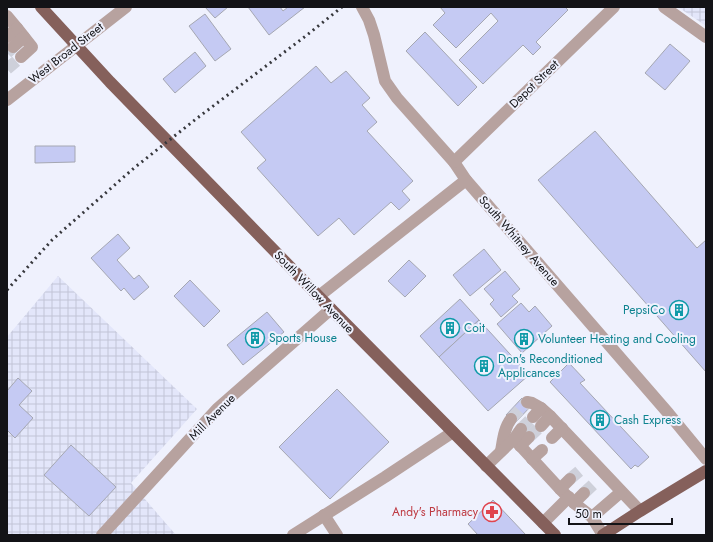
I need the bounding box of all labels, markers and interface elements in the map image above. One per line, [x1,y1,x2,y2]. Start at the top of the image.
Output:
street label: West Broad Street [25,18,107,88]
street label: Depot Street [505,56,563,112]
street label: South Whitney Avenue [474,192,564,290]
street label: South Willow Avenue [270,247,358,337]
building icon: PepsiCo [668,299,690,321]
place label: PepsiCo [623,301,665,319]
building icon: Coit [439,317,461,339]
place label: Coit [464,319,485,337]
building icon: Sports House [244,327,266,349]
building icon: Volunteer Heating and Cooling [513,328,535,350]
place label: Sports House [269,329,337,347]
place label: Volunteer Heating and Cooling [538,330,696,348]
place label: Don's Reconditioned Applicances [498,350,603,382]
building icon: Don's Reconditioned Applicances [473,355,495,377]
street label: Mill Avenue [185,390,239,444]
building icon: Cash Express [589,409,611,431]
place label: Cash Express [614,411,681,429]
scale bar [569,500,672,526]
pharmacy icon: Andy's Pharmacy [481,501,503,523]
place label: Andy's Pharmacy [392,503,479,521]
text: 50 m [575,505,602,523]

